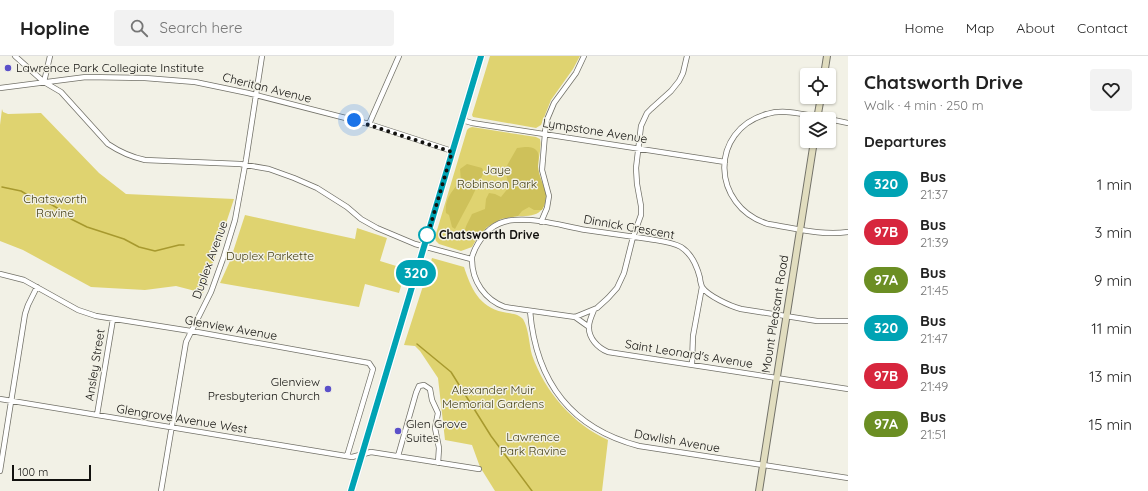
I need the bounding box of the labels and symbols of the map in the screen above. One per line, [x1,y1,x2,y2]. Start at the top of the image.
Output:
place label: Lawrence Park Collegiate Institute [16,60,204,75]
marker: Lawrence Park Collegiate Institute [3,63,13,73]
street label: Cheritan Avenue [221,69,313,106]
your location [344,110,364,130]
street label: Lympstone Avenue [542,115,649,146]
park label: Jaye Robinson Park [457,162,537,191]
park label: Chatsworth Ravine [23,191,87,220]
street label: Dinnick Crescent [582,211,676,242]
street label: Duplex Avenue [188,218,231,301]
marker: Chatsworth Drive [418,226,436,244]
place label: Chatsworth Drive [439,227,540,242]
park label: Duplex Parkette [226,248,314,263]
street label: Mount Pleasant Road [758,254,791,374]
line badge: 320 [393,260,439,286]
street label: Glenview Avenue [184,312,279,343]
street label: Ansley Street [81,328,108,402]
street label: Saint Leonard's Avenue [624,336,754,371]
place label: Glenview Presbyterian Church [208,374,320,403]
park label: Alexander Muir Memorial Gardens [442,382,544,411]
marker: Glenview Presbyterian Church [323,384,333,394]
street label: Glengrove Avenue West [116,401,249,436]
place label: Glen Grove Suites [406,416,467,445]
marker: Glen Grove Suites [393,426,403,436]
street label: Dawlish Avenue [633,426,721,455]
park label: Lawrence Park Ravine [500,429,566,458]
scale bar [12,463,91,482]

